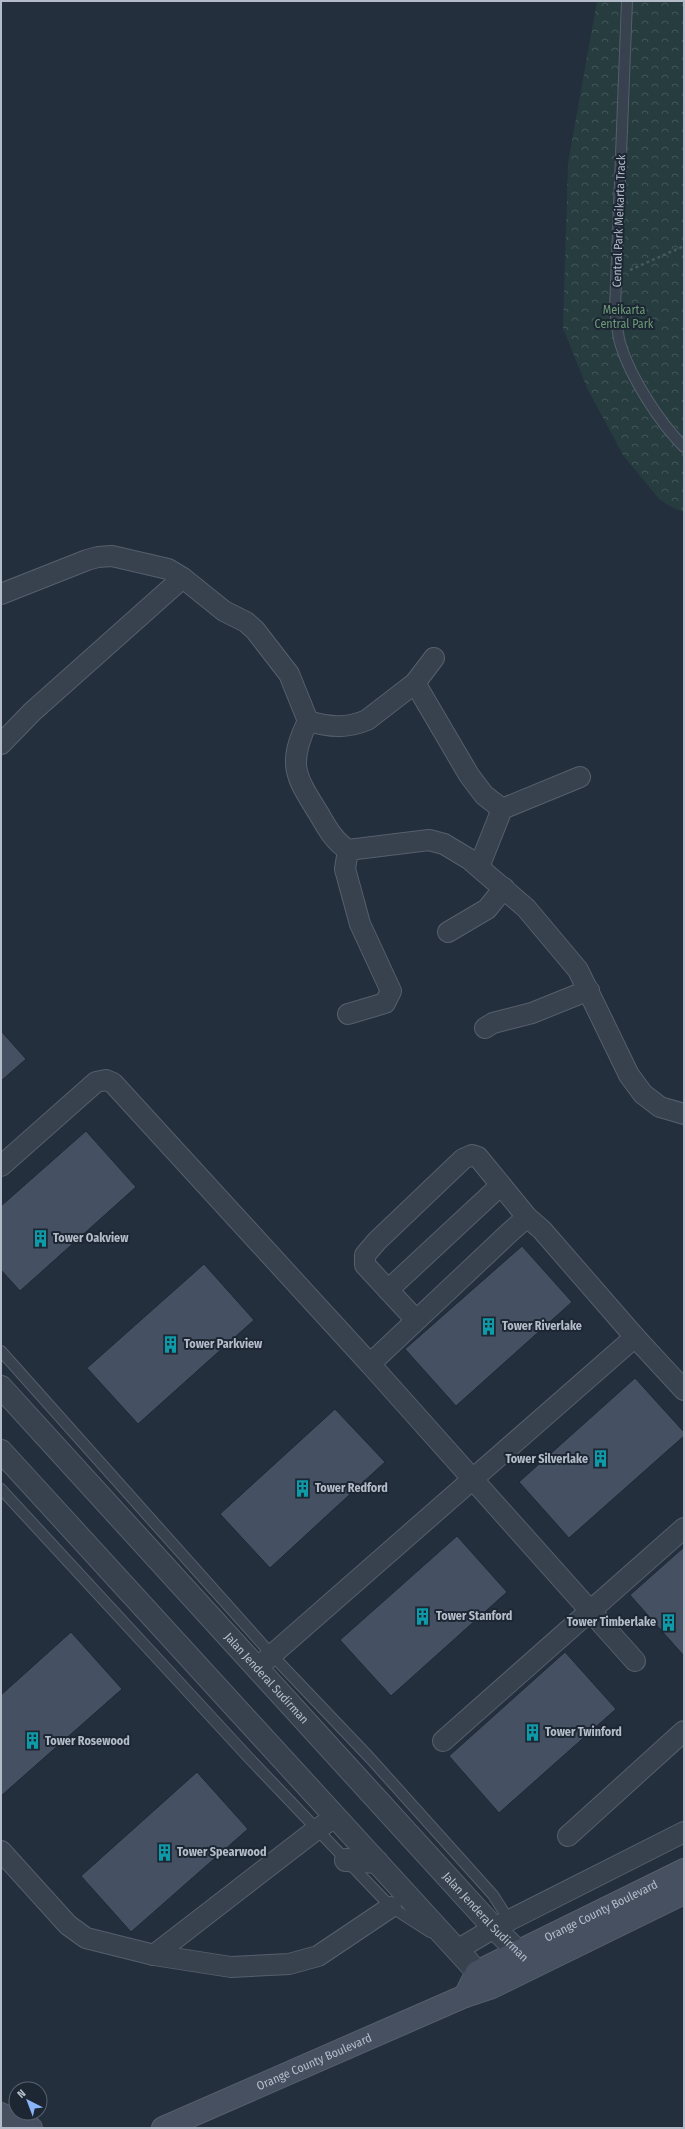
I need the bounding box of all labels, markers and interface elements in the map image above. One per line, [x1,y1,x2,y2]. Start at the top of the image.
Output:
street label: Central Park Meikarta Track [610,154,628,288]
park label: Meikarta Central Park [595,303,654,331]
building icon: Tower Oakview [30,1228,50,1248]
place label: Tower Oakview [53,1231,129,1245]
building icon: Tower Riverlake [479,1316,499,1336]
place label: Tower Riverlake [502,1319,582,1333]
building icon: Tower Parkview [161,1334,181,1354]
place label: Tower Parkview [184,1337,263,1351]
building icon: Tower Silverlake [591,1449,611,1469]
place label: Tower Silverlake [505,1452,588,1466]
building icon: Tower Redford [292,1478,312,1498]
place label: Tower Redford [315,1481,388,1495]
building icon: Tower Stanford [413,1606,433,1626]
place label: Tower Stanford [436,1609,512,1623]
building icon: Tower Timberlake [659,1612,679,1632]
place label: Tower Timberlake [567,1615,656,1629]
street label: Jalan Jenderal Sudirman [221,1630,311,1727]
building icon: Tower Twinford [522,1722,542,1742]
place label: Tower Twinford [545,1725,622,1739]
building icon: Tower Rosewood [22,1731,42,1751]
place label: Tower Rosewood [45,1734,130,1748]
building icon: Tower Spearwood [154,1842,174,1862]
place label: Tower Spearwood [177,1845,267,1859]
street label: Jalan Jenderal Sudirman [440,1869,531,1964]
street label: Orange County Boulevard [542,1877,660,1945]
street label: Orange County Boulevard [254,2031,374,2093]
north arrow [8,2081,48,2121]
text: N [15,2087,28,2101]

